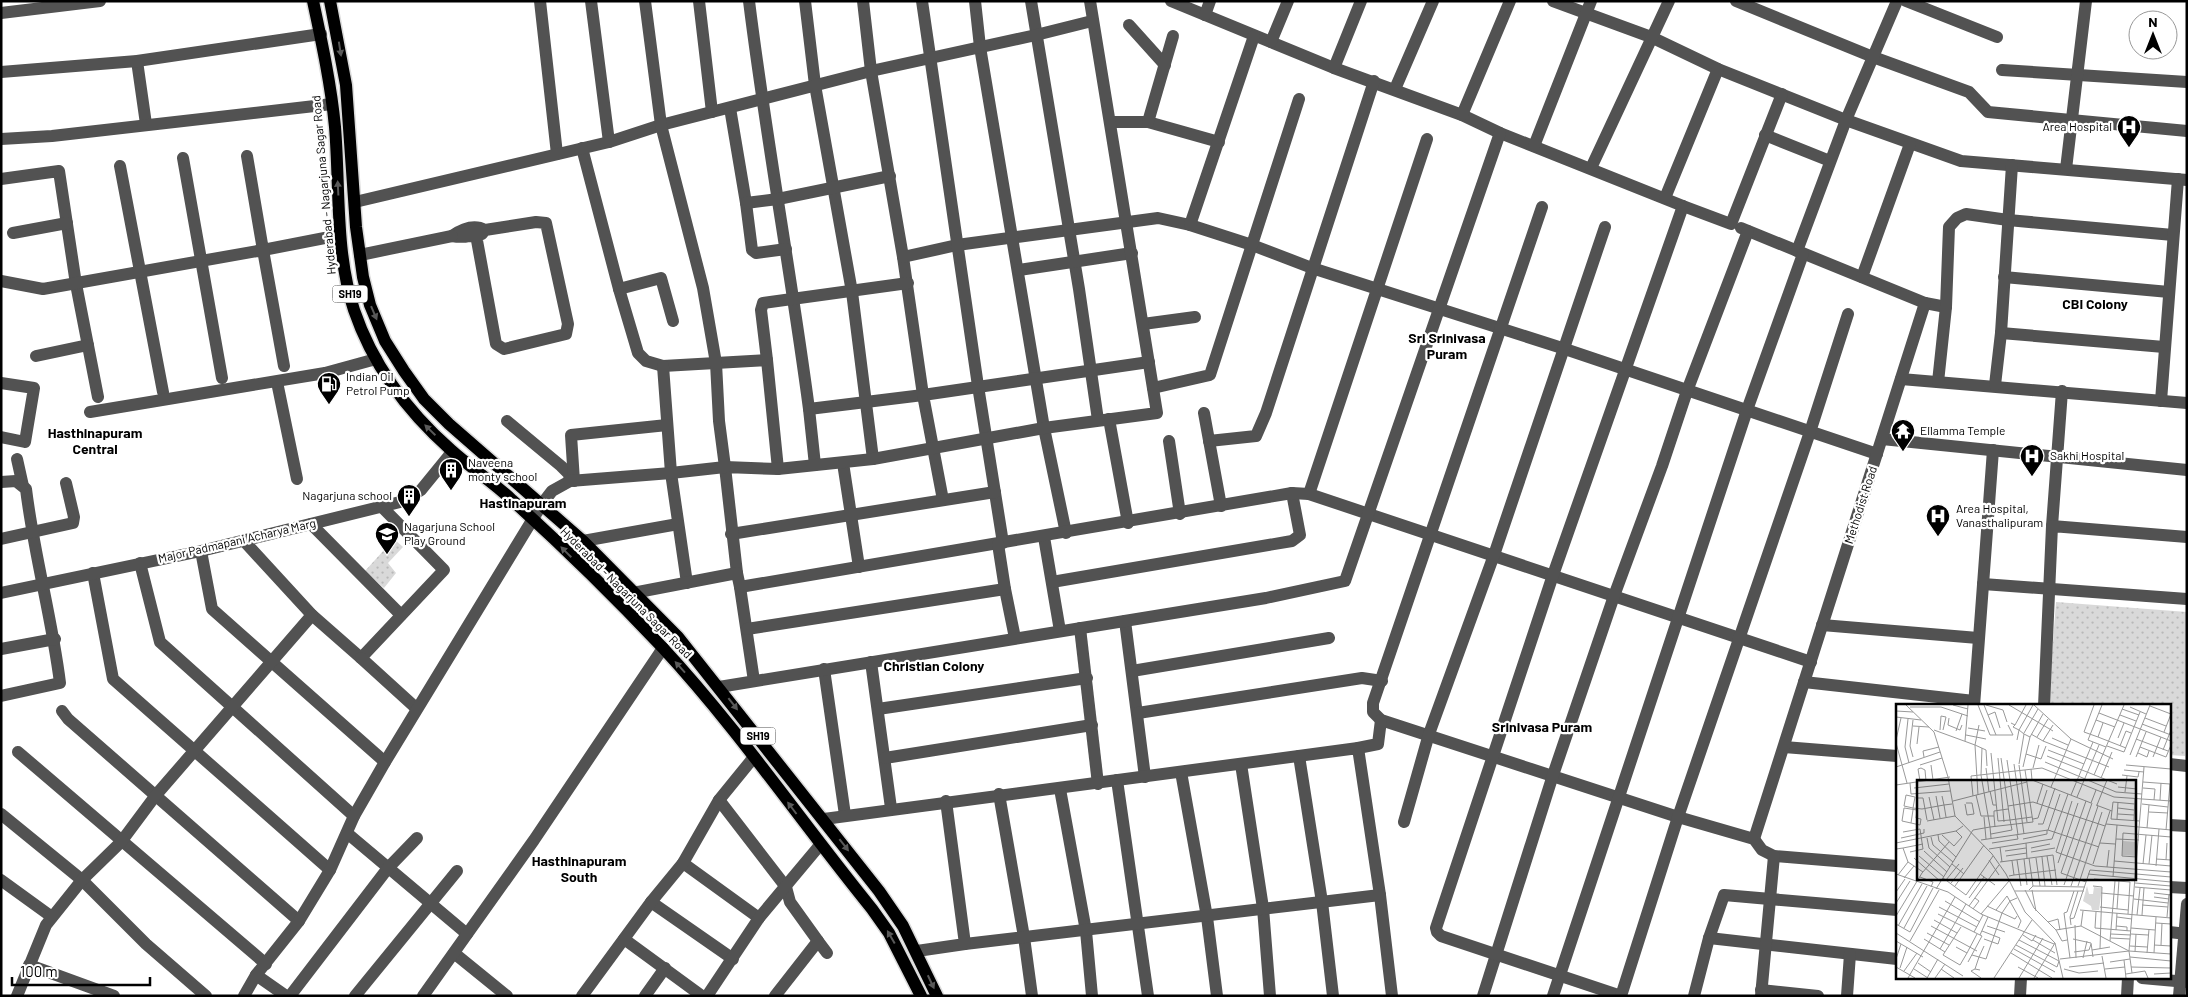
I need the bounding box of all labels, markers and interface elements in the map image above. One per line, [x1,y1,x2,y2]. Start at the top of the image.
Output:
north arrow [2128,10,2178,60]
text: N [2148,13,2158,30]
one-way arrow [336,41,344,57]
street label: Hyderabad - Nagarjuna Sagar Road [308,95,338,275]
hospital icon: Area Hospital [2116,114,2142,148]
place label: Area Hospital [2042,119,2112,133]
one-way arrow [333,180,341,196]
road number: SH19 [332,286,368,302]
district label: CBI Colony [2062,295,2128,312]
one-way arrow [370,306,378,321]
district label: Sri Srinivasa Puram [1408,329,1486,362]
place label: Indian Oil Petrol Pump [346,369,410,397]
fuel station icon: Indian Oil Petrol Pump [316,371,342,405]
temple icon: Ellamma Temple [1890,418,1916,452]
place label: Ellamma Temple [1920,423,2005,437]
district label: Hasthinapuram Central [48,424,143,457]
one-way arrow [425,424,437,436]
hospital icon: Sakhi Hospital [2019,443,2045,477]
place label: Sakhi Hospital [2050,448,2124,462]
place label: Naveena monty school [468,455,537,483]
building icon: Naveena monty school [438,457,464,491]
street label: Methodist Road [1841,464,1879,545]
building icon: Nagarjuna school [396,483,422,517]
place label: Nagarjuna school [302,488,392,502]
district label: Hastinapuram [479,494,567,511]
place label: Area Hospital, Vanasthalipuram [1956,501,2043,529]
hospital icon: Area Hospital, Vanasthalipuram [1925,503,1951,537]
street label: Major Padmapani Acharya Marg [157,515,317,565]
place label: Nagarjuna School Play Ground [404,519,495,547]
school or university icon: Nagarjuna School Play Ground [374,521,400,555]
street label: Hyderabad - Nagarjuna Sagar Road [558,524,695,661]
one-way arrow [560,546,572,558]
district label: Christian Colony [884,657,984,674]
one-way arrow [674,662,686,674]
one-way arrow [727,697,738,710]
inset map [1896,704,2170,980]
district label: Srinivasa Puram [1492,718,1592,735]
road number: SH19 [740,728,776,744]
one-way arrow [787,801,797,815]
one-way arrow [839,838,849,852]
district label: Hasthinapuram South [532,852,627,885]
one-way arrow [886,930,895,943]
scale bar [12,954,150,986]
text: 100 m [20,962,58,980]
one-way arrow [927,974,935,989]

